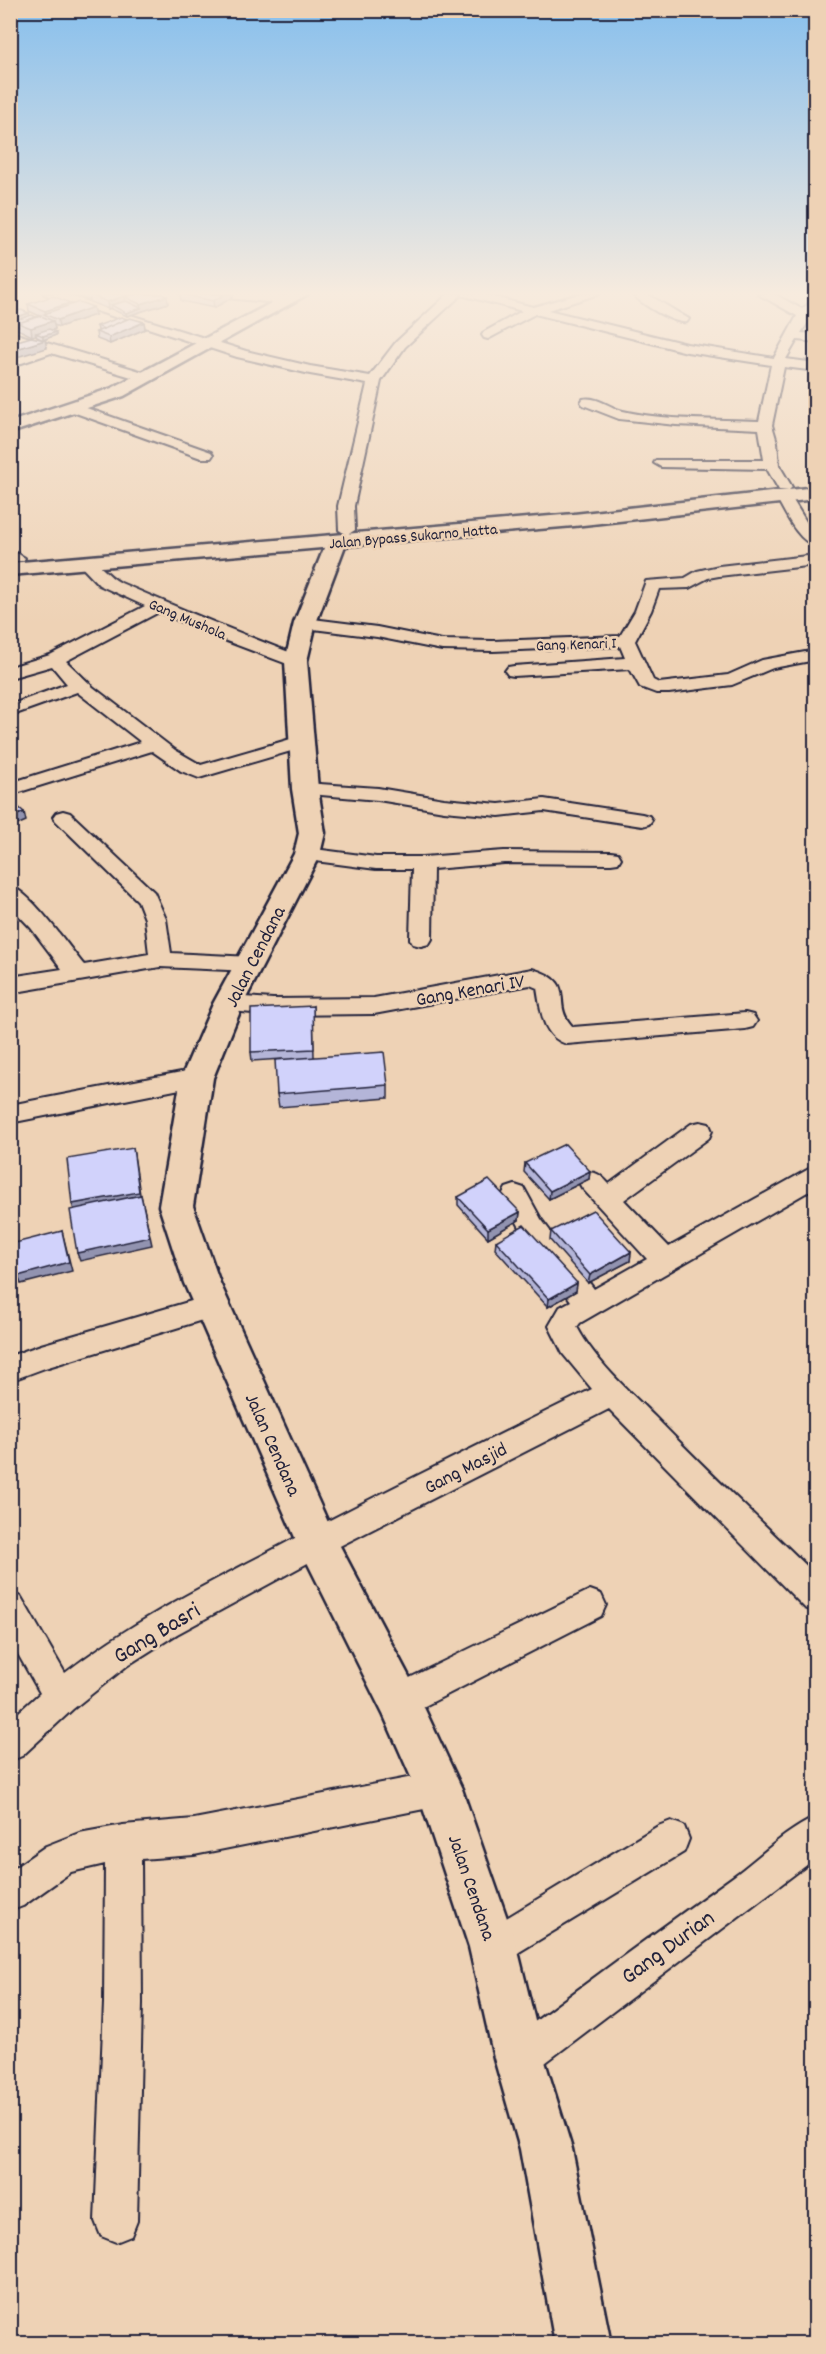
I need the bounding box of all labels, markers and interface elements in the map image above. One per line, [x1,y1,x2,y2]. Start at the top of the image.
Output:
street label: Jalan Bypass Sukarno Hatta [328,519,499,556]
street label: Gang Mushola [145,594,230,647]
street label: Gang Kenari I [535,633,617,658]
street label: Jalan Cendana [219,901,294,1013]
street label: Gang Kenari IV [414,969,528,1015]
street label: Jalan Cendana [236,1389,307,1502]
street label: Gang Masjid [420,1437,513,1503]
street label: Gang Basri [107,1595,208,1674]
street label: Jalan Cendana [439,1831,501,1945]
street label: Gang Durian [615,1903,723,1994]

